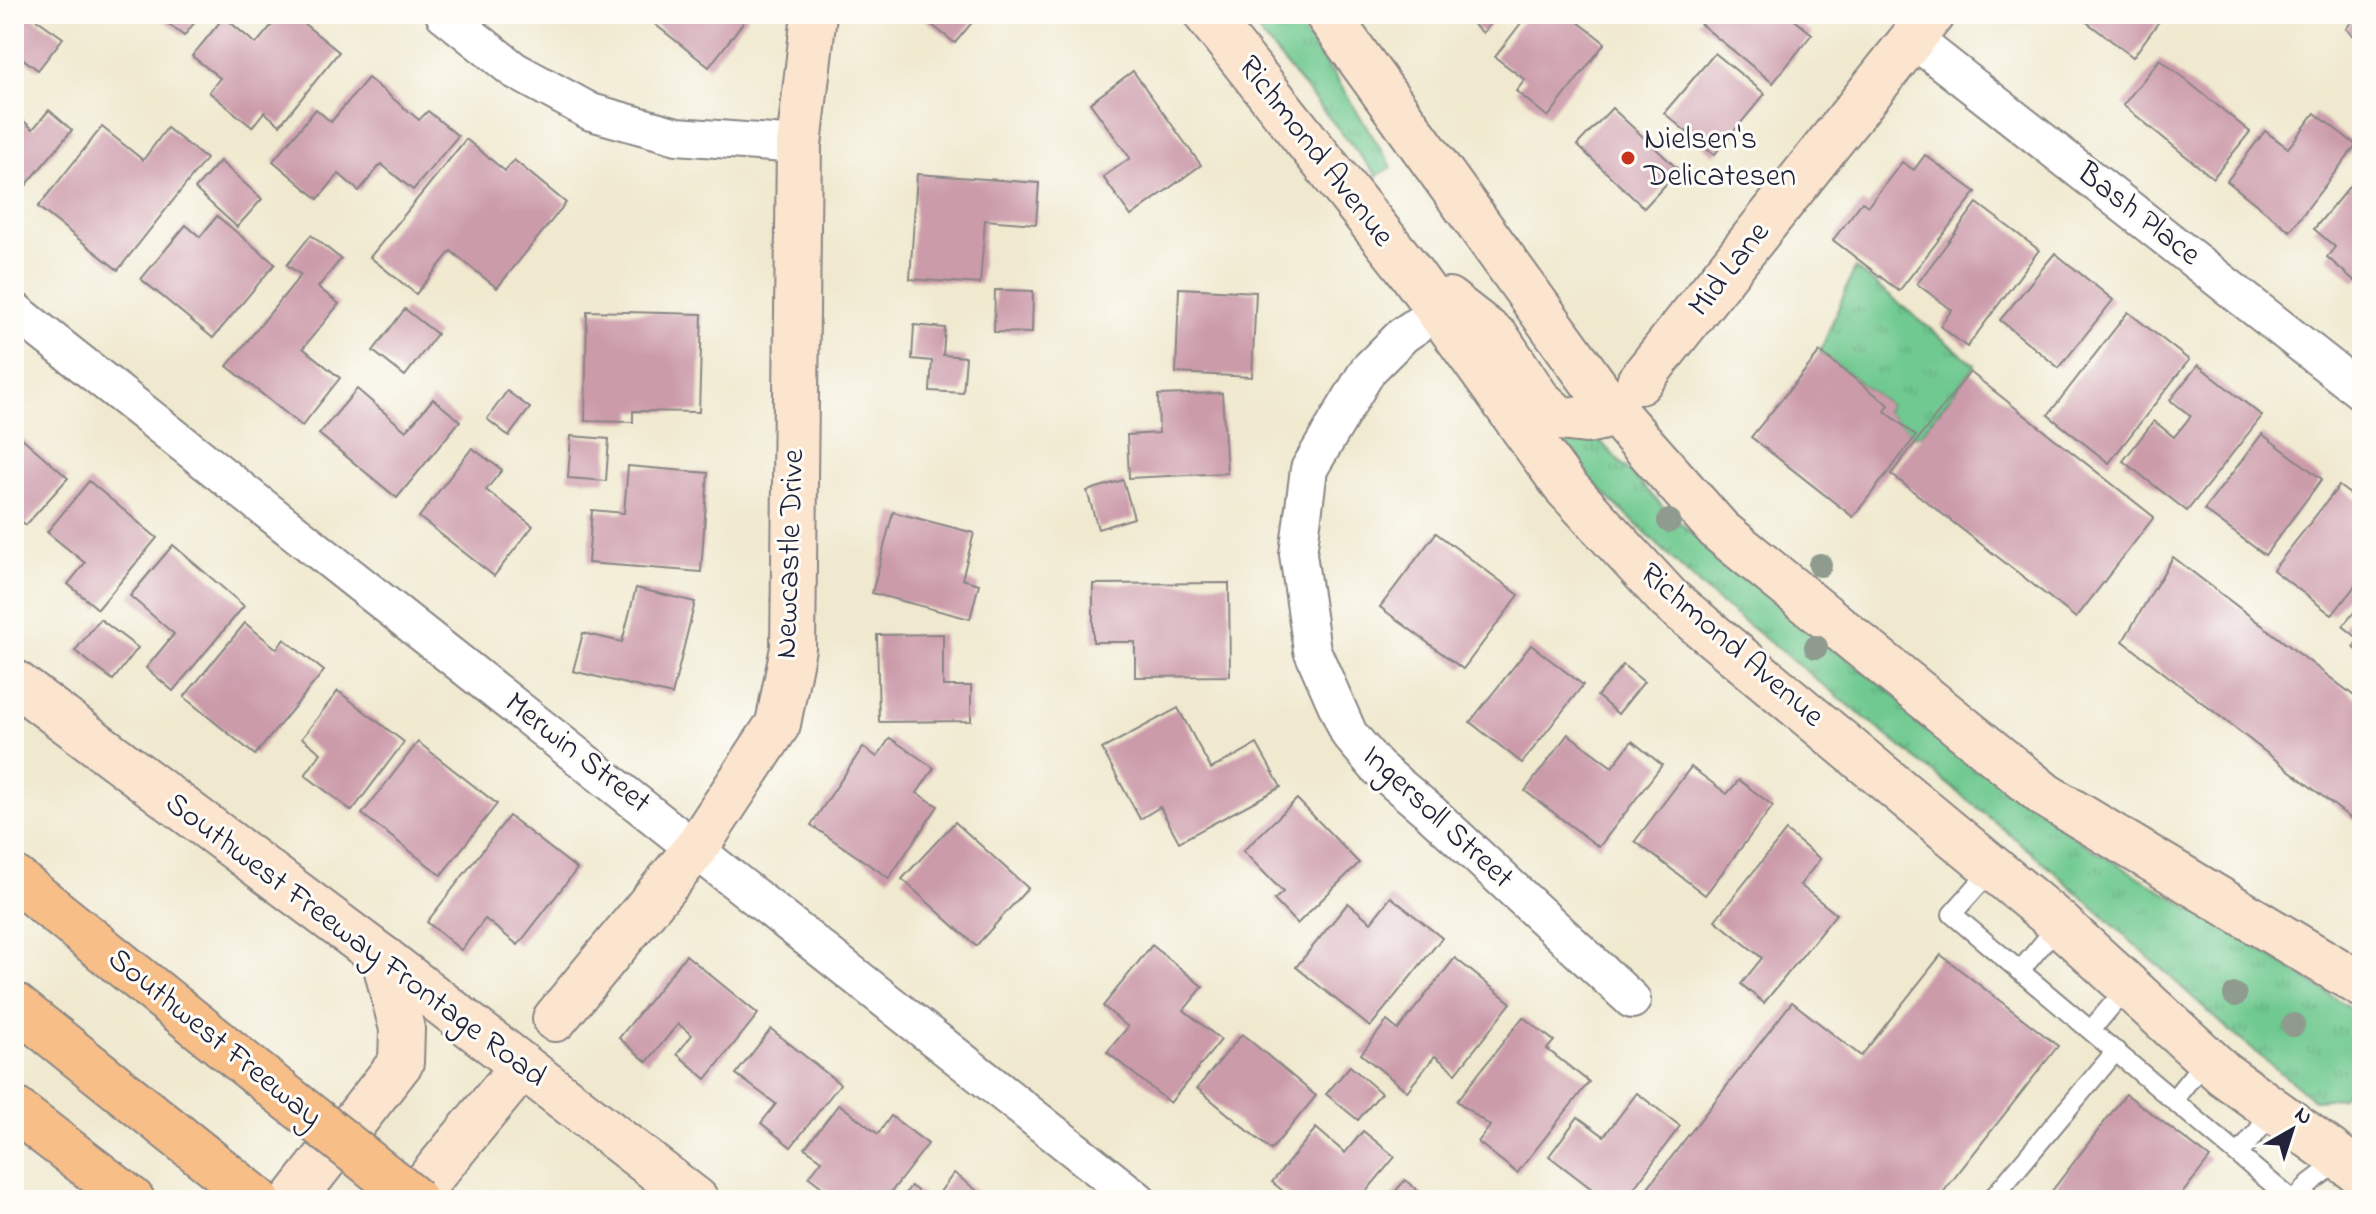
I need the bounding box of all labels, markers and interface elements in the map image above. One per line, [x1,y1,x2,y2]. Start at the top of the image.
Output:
street label: Richmond Avenue [1225,46,1405,258]
place label: Nielsen's Delicatesen [1643,117,1796,201]
marker: Nielsen's Delicatesen [1619,149,1637,167]
street label: Bash Place [2065,151,2211,279]
street label: Mid Lane [1677,212,1783,328]
street label: Newcastle Drive [764,448,818,660]
street label: Richmond Avenue [1628,552,1834,740]
street label: Merwin Street [494,682,661,826]
street label: Ingersoll Street [1350,735,1524,901]
street label: Southwest Freeway Frontage Road [157,785,553,1097]
street label: Southwest Freeway [99,941,329,1137]
north arrow [2252,1090,2332,1170]
text: N [2287,1100,2319,1134]

